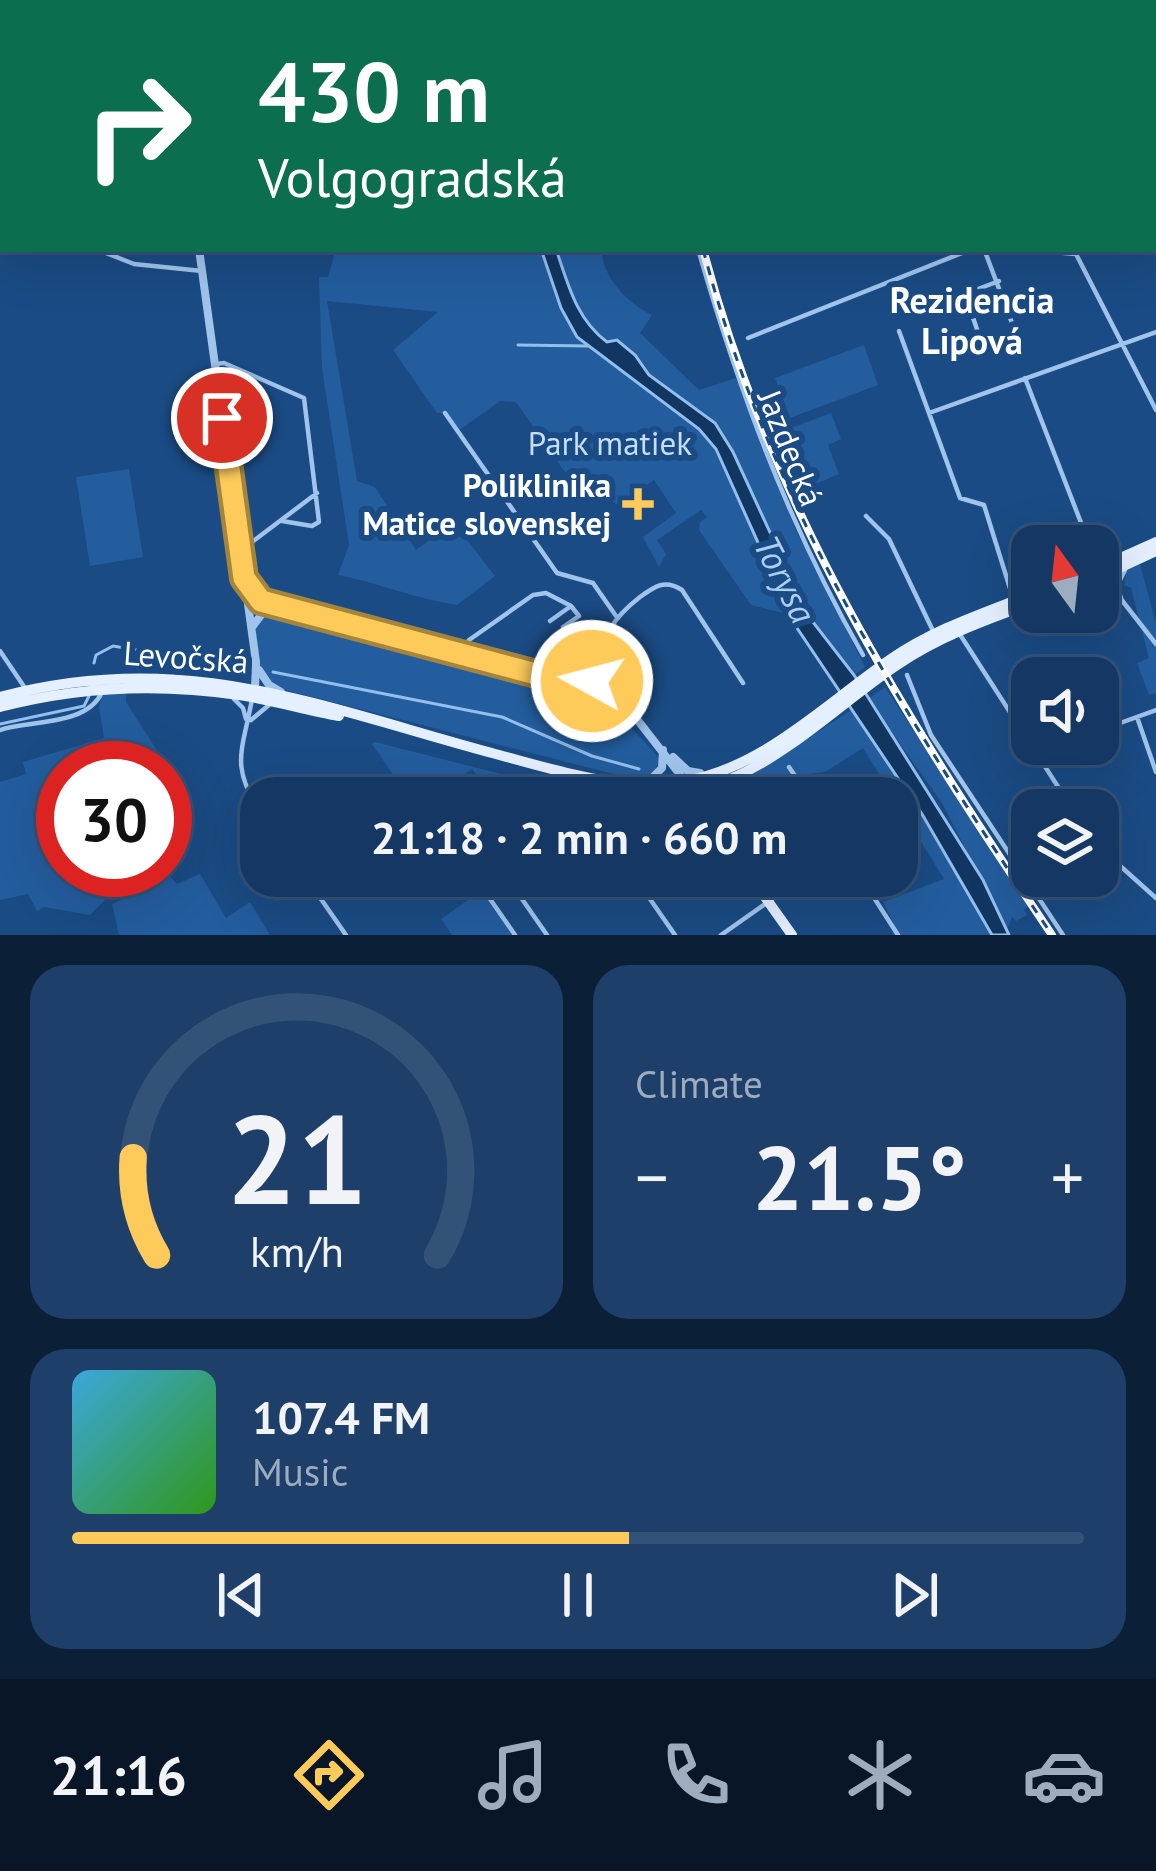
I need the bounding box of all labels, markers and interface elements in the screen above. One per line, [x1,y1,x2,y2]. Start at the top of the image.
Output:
text: 430 m [258,36,490,145]
icon: right [60,48,216,204]
text: Volgogradská [258,142,567,212]
district label: Rezidencia Lipová [890,276,1054,364]
pin [171,367,273,469]
street label: Jazdecká [748,381,834,512]
icon: arrive [189,385,255,451]
park label: Park matiek [528,421,692,464]
place label: Poliklinika Matice slovenskej [362,463,611,544]
marker: Poliklinika Matice slovenskej [622,488,654,520]
north arrow [1011,525,1119,633]
map controls [1011,525,1119,897]
water label: Torysa [744,527,828,631]
position arrow [529,618,655,744]
street label: Levočská [122,631,250,682]
button: sound [1011,657,1119,765]
speed limit sign: 30 [36,741,192,897]
button: layers [1011,789,1119,897]
text: 21:18 · 2 min · 660 m [371,808,787,866]
text: Climate [635,1058,763,1109]
text: 21 [226,1077,367,1238]
text: 21.5° [752,1118,967,1235]
text: − [635,1134,668,1219]
text: + [1051,1134,1084,1219]
text: km/h [249,1223,344,1279]
text: 107.4 FM [252,1388,430,1446]
text: Music [252,1446,348,1497]
icon: previous [208,1562,274,1628]
icon: pause [545,1562,611,1628]
icon: next [882,1562,948,1628]
icon: directions [287,1733,371,1817]
icon: music [471,1733,555,1817]
icon: phone [654,1733,738,1817]
icon: climate [838,1733,922,1817]
icon: car [1022,1733,1106,1817]
text: 21:16 [50,1740,187,1810]

